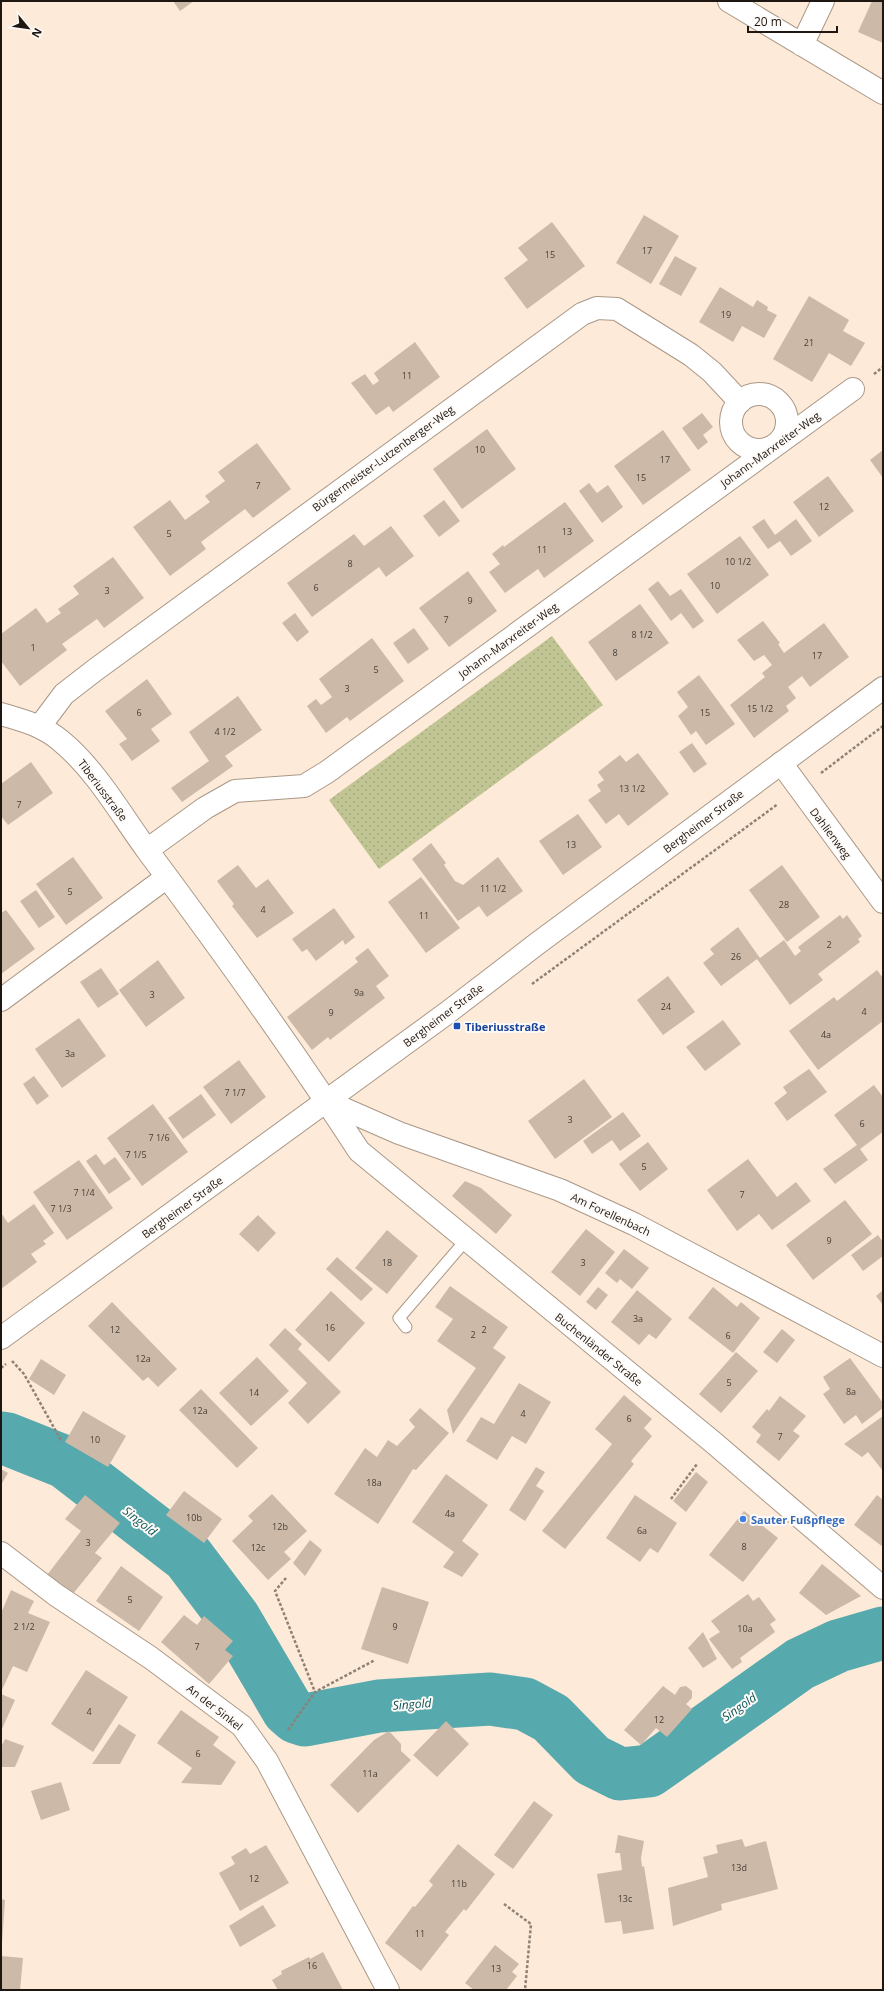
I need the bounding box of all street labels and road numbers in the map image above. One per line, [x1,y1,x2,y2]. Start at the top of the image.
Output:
street label: Bürgermeister-Lutzenberger-Weg [309,401,457,515]
street label: Johann-Marxreiter-Weg [716,408,823,491]
street label: Johann-Marxreiter-Weg [454,599,561,682]
street label: Tiberiusstraße [75,756,131,824]
street label: Bergheimer Straße [660,786,746,856]
street label: Dahlienweg [807,805,855,861]
street label: Bergheimer Straße [400,980,486,1050]
street label: Bergheimer Straße [138,1172,226,1242]
street label: Am Forellenbach [569,1189,653,1239]
street label: Buchenländer Straße [552,1309,646,1389]
street label: An der Sinkel [184,1680,246,1734]

